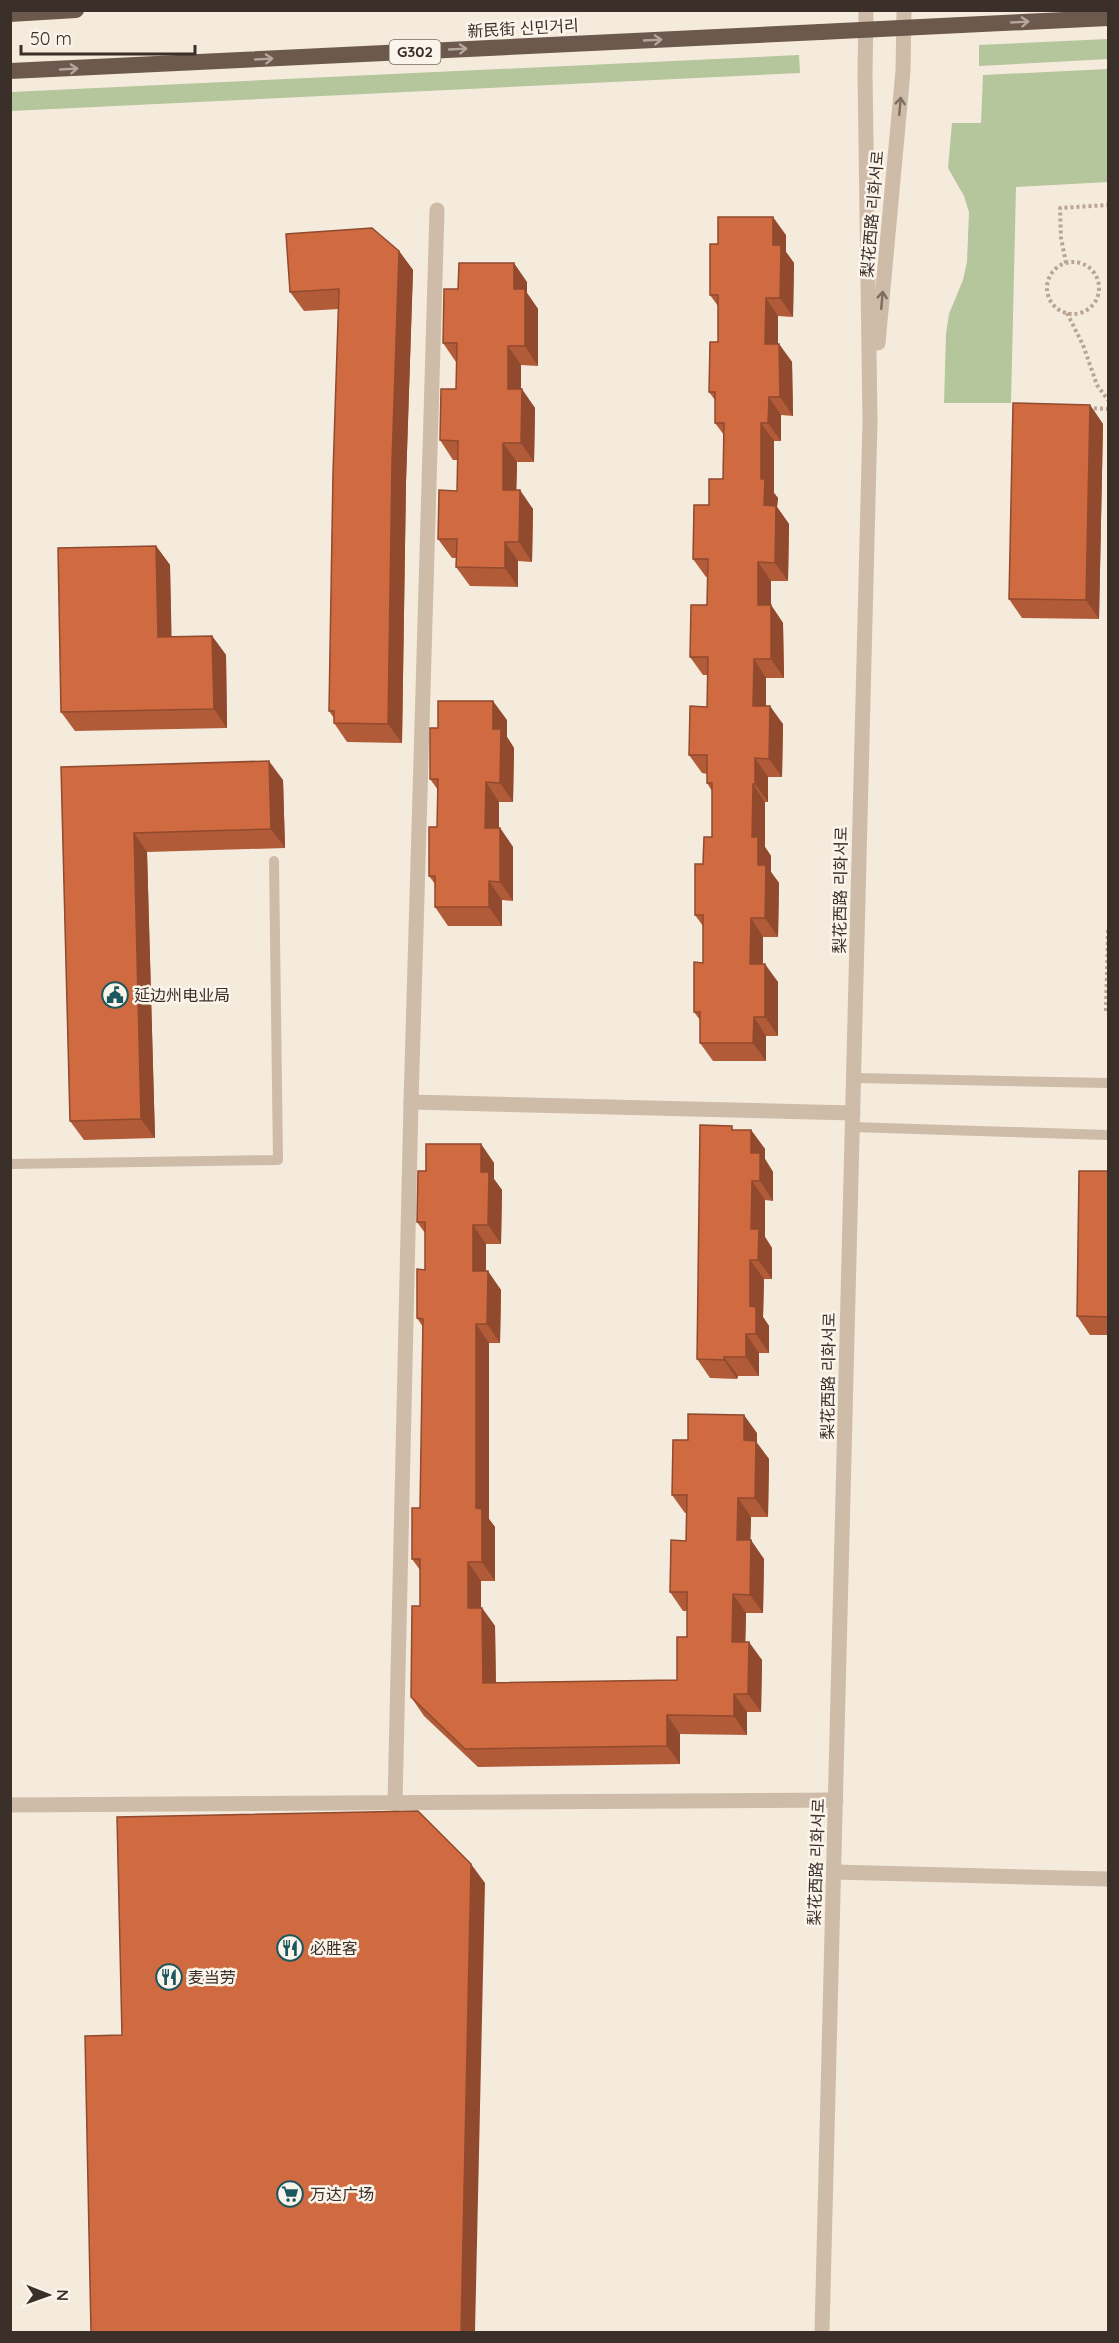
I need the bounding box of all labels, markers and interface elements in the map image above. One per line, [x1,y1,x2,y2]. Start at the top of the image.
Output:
street label: 新民街 신민거리 [467,15,579,41]
one-way arrow [1009,17,1029,28]
scale bar [21,18,195,56]
text: 50 m [30,27,72,50]
one-way arrow [643,34,663,45]
road number: G302 [390,40,440,64]
one-way arrow [448,44,468,55]
one-way arrow [253,54,273,65]
one-way arrow [58,63,78,74]
one-way arrow [895,96,906,116]
street label: 梨花西路 리화서로 [856,149,888,278]
one-way arrow [877,290,888,310]
street label: 梨花西路 리화서로 [829,826,851,954]
public building icon: 延边州电业局 [100,980,130,1010]
place label: 延边州电业局 [134,985,230,1005]
street label: 梨花西路 리화서로 [817,1312,839,1440]
street label: 梨花西路 리화서로 [804,1798,828,1926]
restaurant icon: 必胜客 [275,1933,305,1963]
place label: 必胜客 [310,1938,358,1958]
restaurant icon: 麦当劳 [154,1962,184,1992]
place label: 麦当劳 [188,1967,236,1987]
supermarket icon: 万达广场 [275,2179,305,2209]
place label: 万达广场 [310,2184,374,2204]
north arrow [18,2265,78,2325]
text: N [53,2289,73,2301]

